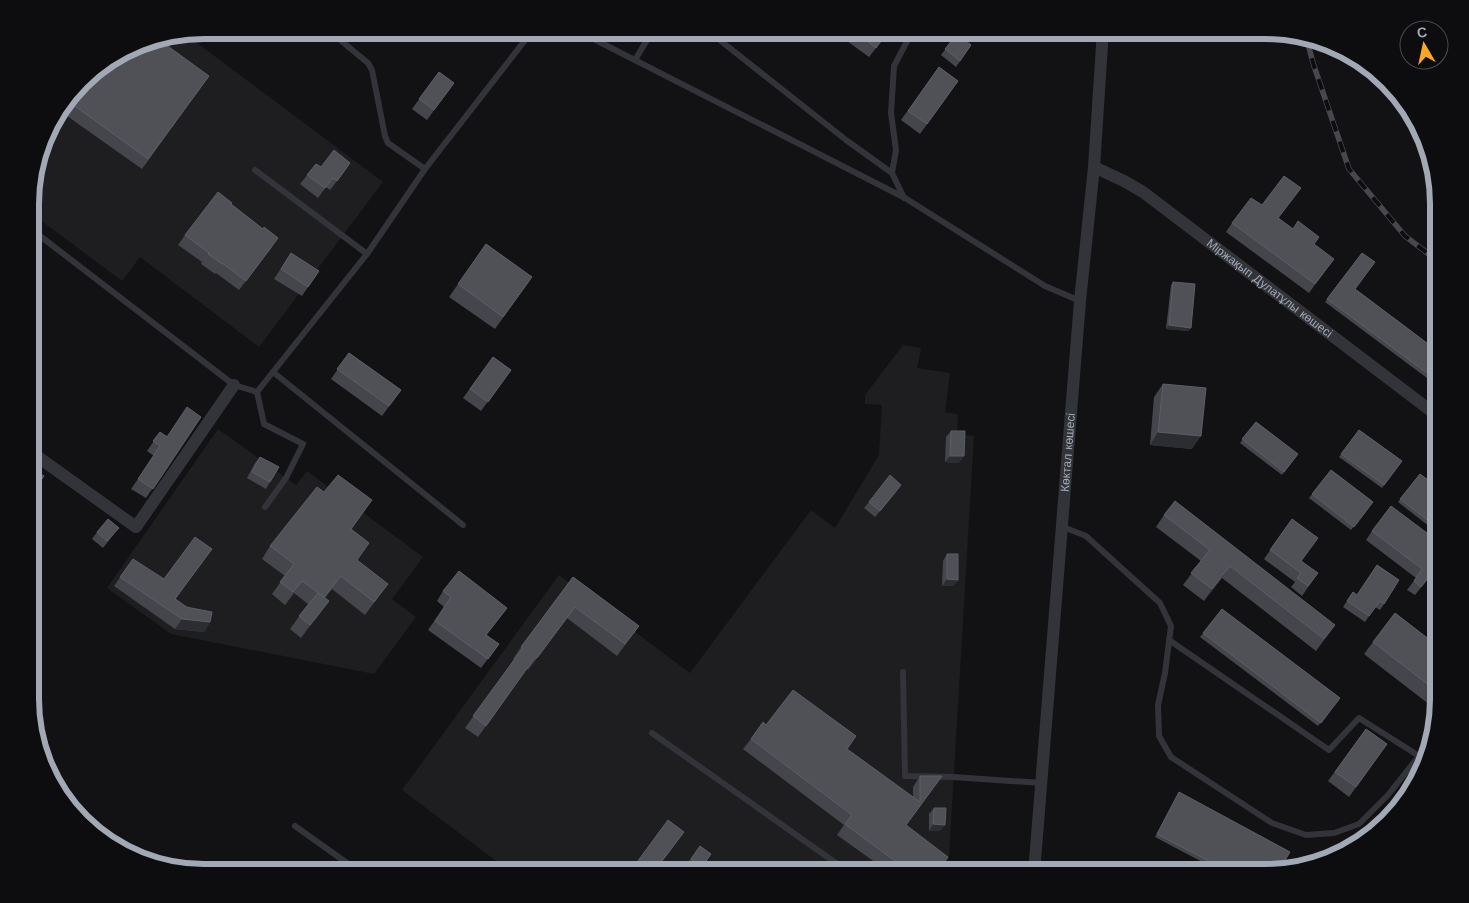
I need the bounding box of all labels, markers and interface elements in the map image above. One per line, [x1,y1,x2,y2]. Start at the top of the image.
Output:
north arrow [1399,20,1449,70]
text: С [1416,23,1428,41]
street label: Міржақып Дулатұлы көшесі [1204,236,1335,340]
street label: Көктал көшесі [1058,412,1078,492]

